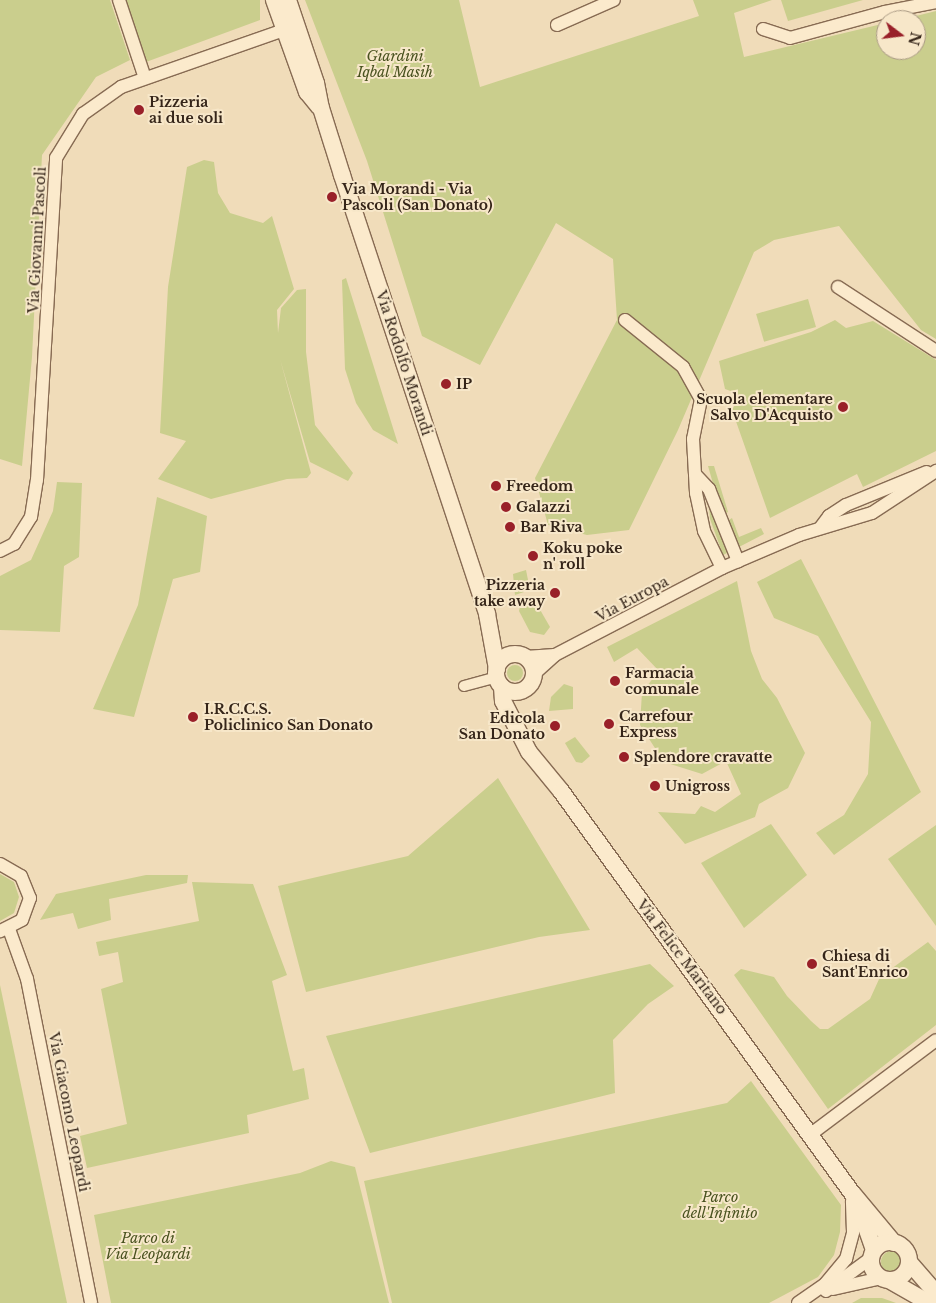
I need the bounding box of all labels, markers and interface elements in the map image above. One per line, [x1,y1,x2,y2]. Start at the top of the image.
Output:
north arrow [876,10,926,60]
text: N [904,30,925,47]
park label: Giardini Iqbal Masih [357,48,433,80]
place label: Pizzeria ai due soli [149,94,223,126]
marker: Pizzeria ai due soli [133,104,145,116]
street label: Via Giovanni Pascoli [25,166,49,314]
place label: Via Morandi - Via Pascoli (San Donato) [342,181,492,213]
marker: Via Morandi - Via Pascoli (San Donato) [326,191,338,203]
street label: Via Rodolfo Morandi [373,288,435,438]
place label: IP [456,376,472,392]
marker: IP [440,378,452,390]
place label: Scuola elementare Salvo D'Acquisto [696,391,833,424]
marker: Scuola elementare Salvo D'Acquisto [837,401,849,413]
place label: Freedom [506,478,573,494]
marker: Freedom [490,480,502,492]
place label: Galazzi [516,499,570,515]
marker: Galazzi [500,501,512,513]
place label: Bar Riva [520,519,583,535]
marker: Bar Riva [504,521,516,533]
place label: Koku poke n' roll [543,540,622,572]
marker: Koku poke n' roll [527,550,539,562]
street label: Via Europa [593,573,671,625]
place label: Pizzeria take away [474,577,545,610]
marker: Pizzeria take away [549,587,561,599]
place label: Farmacia comunale [625,665,699,698]
marker: Farmacia comunale [609,675,621,687]
place label: I.R.C.C.S. Policlinico San Donato [204,701,373,734]
place label: Carrefour Express [619,708,693,740]
marker: I.R.C.C.S. Policlinico San Donato [186,710,200,724]
place label: Edicola San Donato [459,710,545,742]
marker: Carrefour Express [603,718,615,730]
marker: Edicola San Donato [549,720,561,732]
place label: Splendore cravatte [634,749,772,765]
marker: Splendore cravatte [618,751,630,763]
place label: Unigross [665,778,730,794]
marker: Unigross [649,780,661,792]
street label: Via Felice Maritano [633,896,731,1018]
place label: Chiesa di Sant'Enrico [822,948,908,980]
marker: Chiesa di Sant'Enrico [806,958,818,970]
street label: Via Giacomo Leopardi [45,1031,93,1193]
park label: Parco dell'Infinito [682,1189,758,1222]
park label: Parco di Via Leopardi [105,1230,191,1262]

